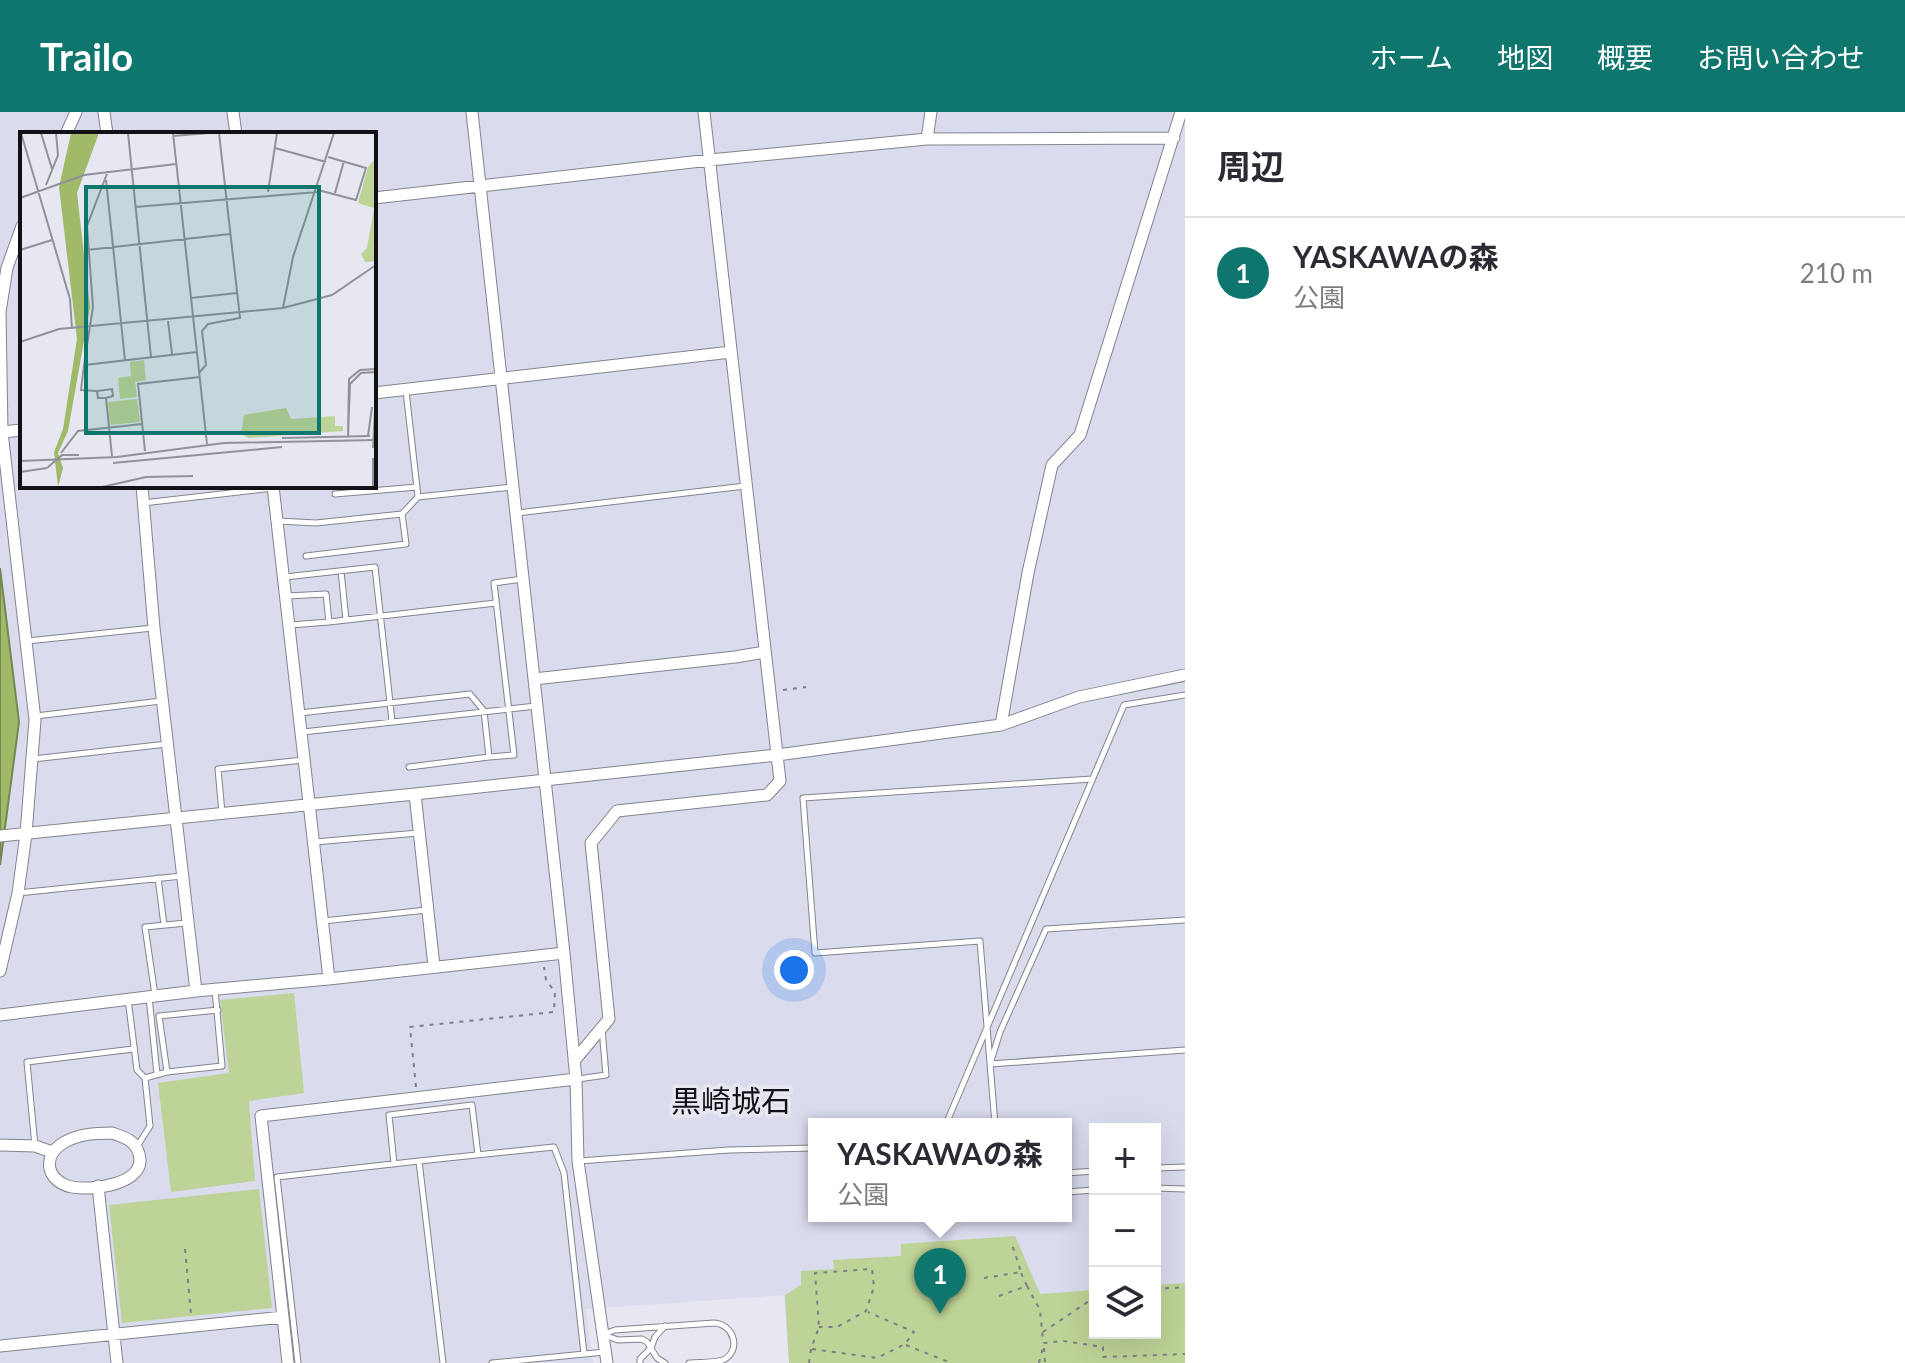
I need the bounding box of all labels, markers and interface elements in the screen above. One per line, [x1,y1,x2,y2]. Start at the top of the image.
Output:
text: Trailo [40,33,133,79]
text: ホーム [1370,40,1453,74]
text: 地図 [1497,40,1553,74]
text: 概要 [1597,40,1653,74]
text: お問い合わせ [1697,40,1865,74]
inset map [20,132,376,488]
text: 周辺 [1217,145,1285,186]
text: YASKAWAの森 [1293,238,1498,274]
text: 1 [1235,257,1251,289]
text: 210 m [1800,257,1873,289]
text: 公園 [1293,281,1345,313]
your location [774,950,814,990]
district label: 黒崎城石 [671,1082,791,1118]
popup [808,1118,1072,1222]
map controls [1089,1123,1161,1339]
button: + [1089,1123,1161,1195]
text: YASKAWAの森 [837,1135,1043,1171]
text: 公園 [837,1178,889,1210]
button: − [1089,1195,1161,1267]
pin: 1 [914,1248,966,1314]
button: layers [1089,1267,1161,1339]

